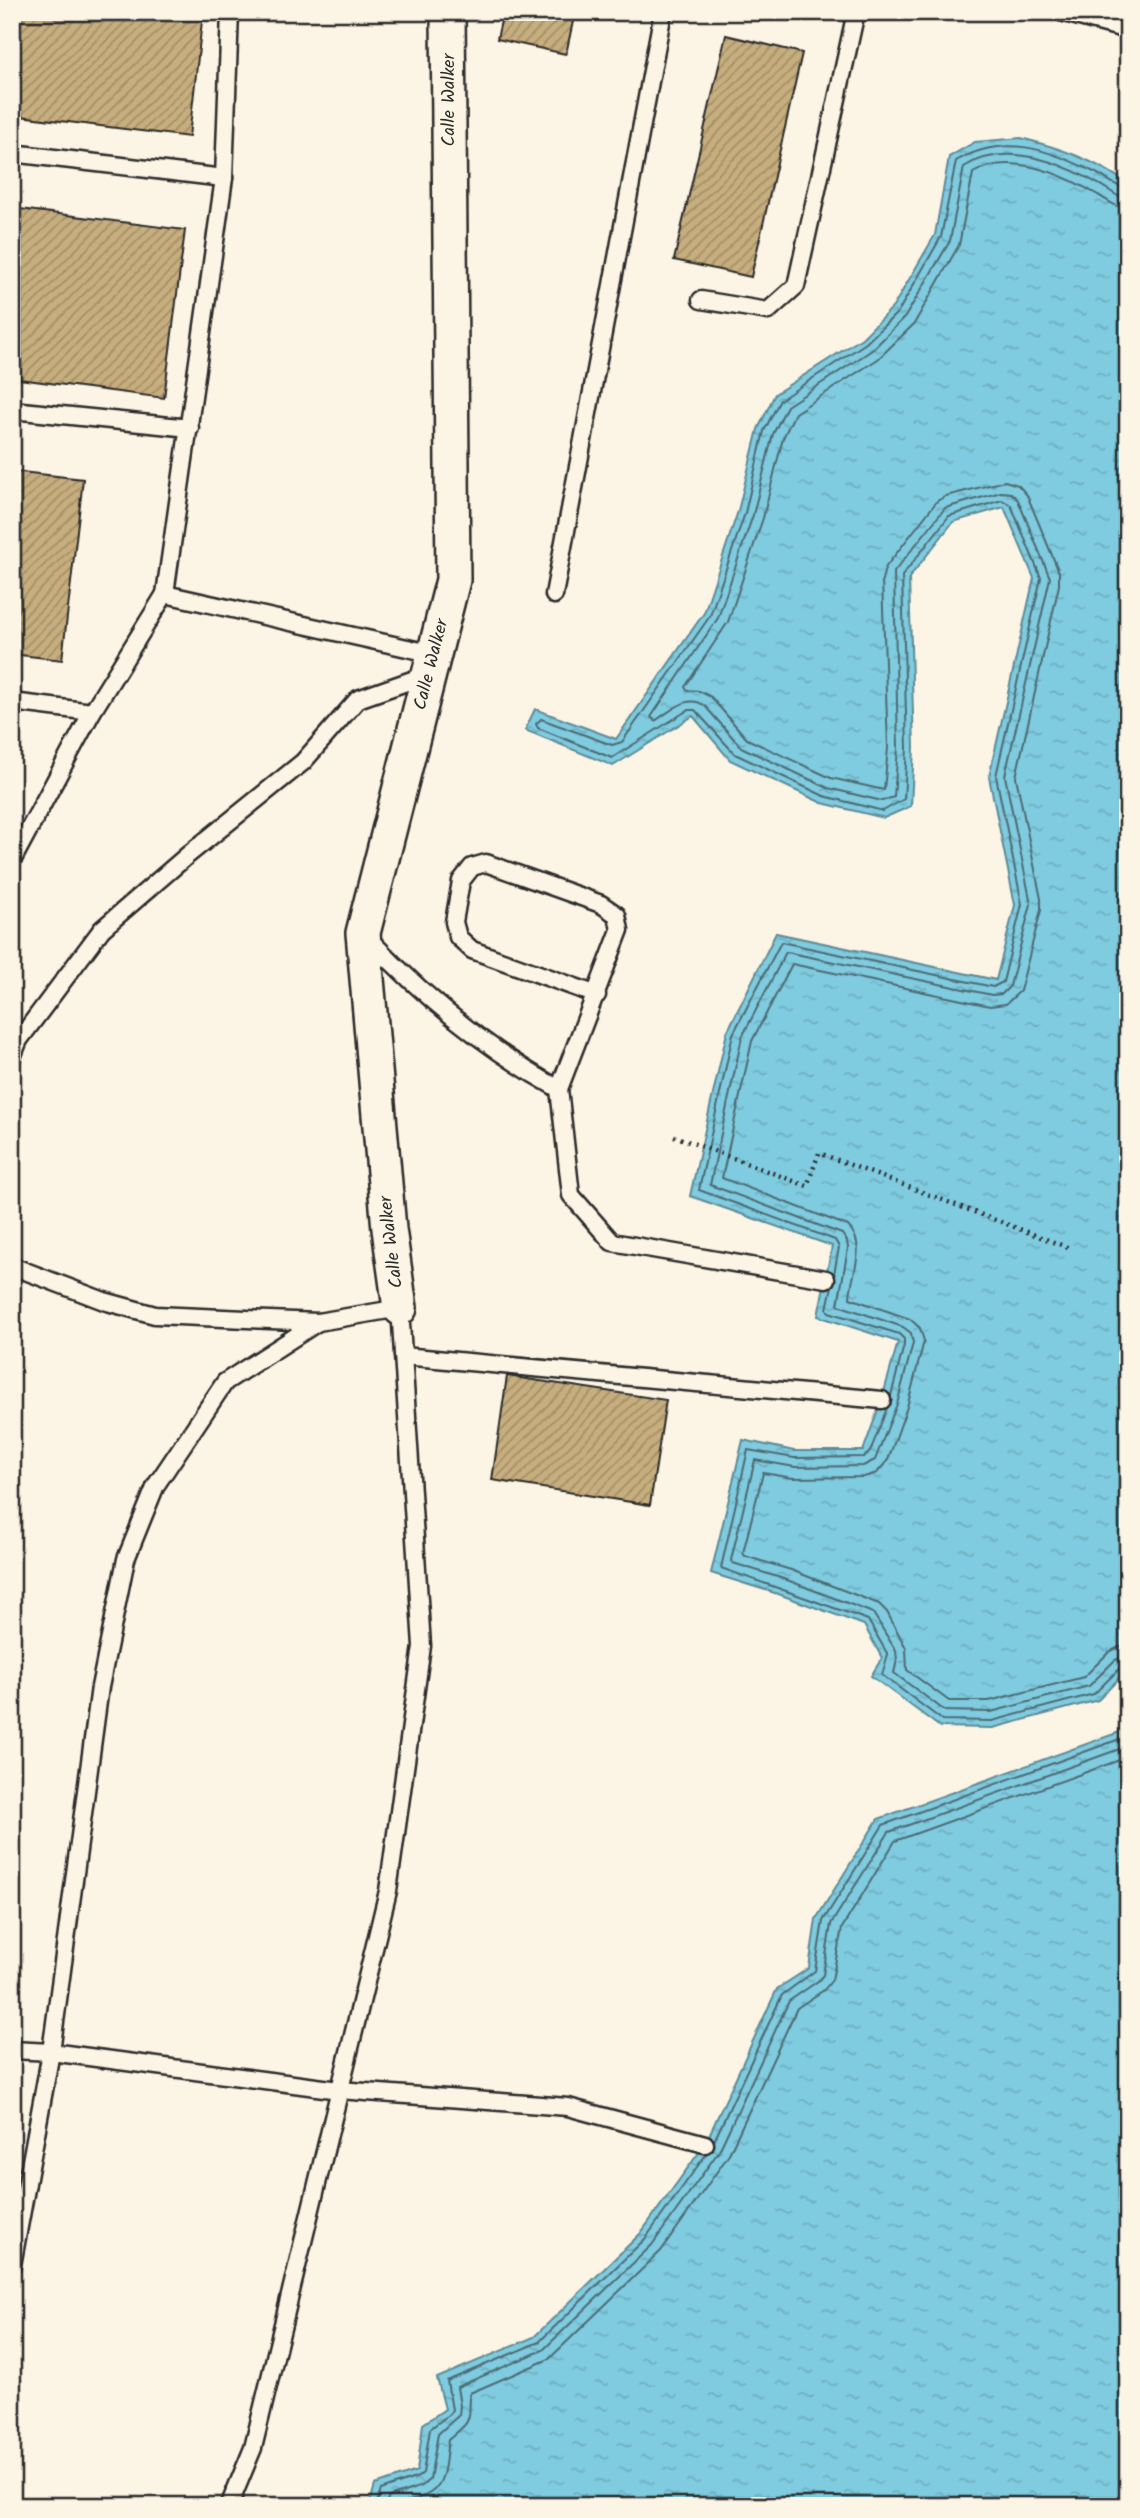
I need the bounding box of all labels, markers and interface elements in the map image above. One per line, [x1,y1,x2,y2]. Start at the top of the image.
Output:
street label: Calle Walker [435,53,464,146]
street label: Calle Walker [406,615,457,713]
street label: Calle Walker [372,1193,412,1290]

